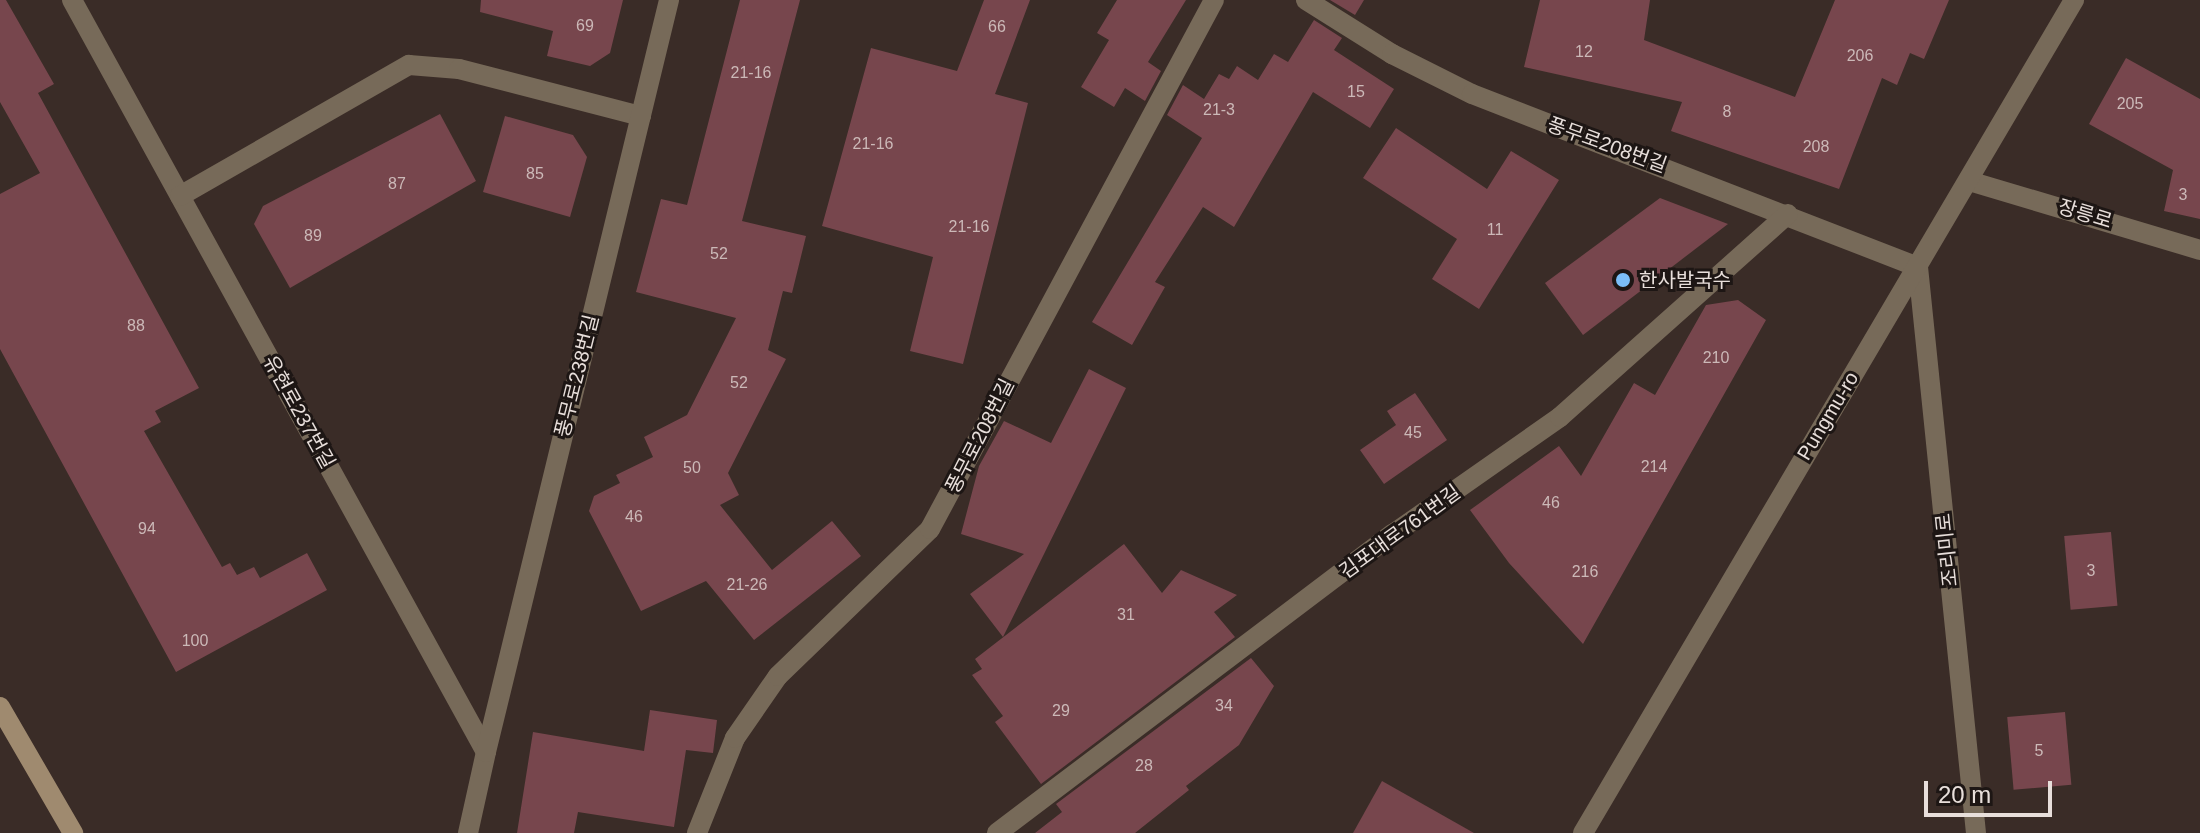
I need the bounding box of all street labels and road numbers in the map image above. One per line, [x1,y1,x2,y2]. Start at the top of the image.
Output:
street label: 풍무로208번길 [1544,112,1670,178]
street label: 장릉로 [2055,194,2115,234]
street label: 풍무로238번길 [550,312,604,440]
street label: 유현로237번길 [258,351,340,473]
street label: Pungmu-ro [1792,367,1864,465]
street label: 풍무로208번길 [941,375,1019,497]
street label: 김포대로761번길 [1335,480,1465,584]
street label: 조리미로 [1931,512,1963,588]

